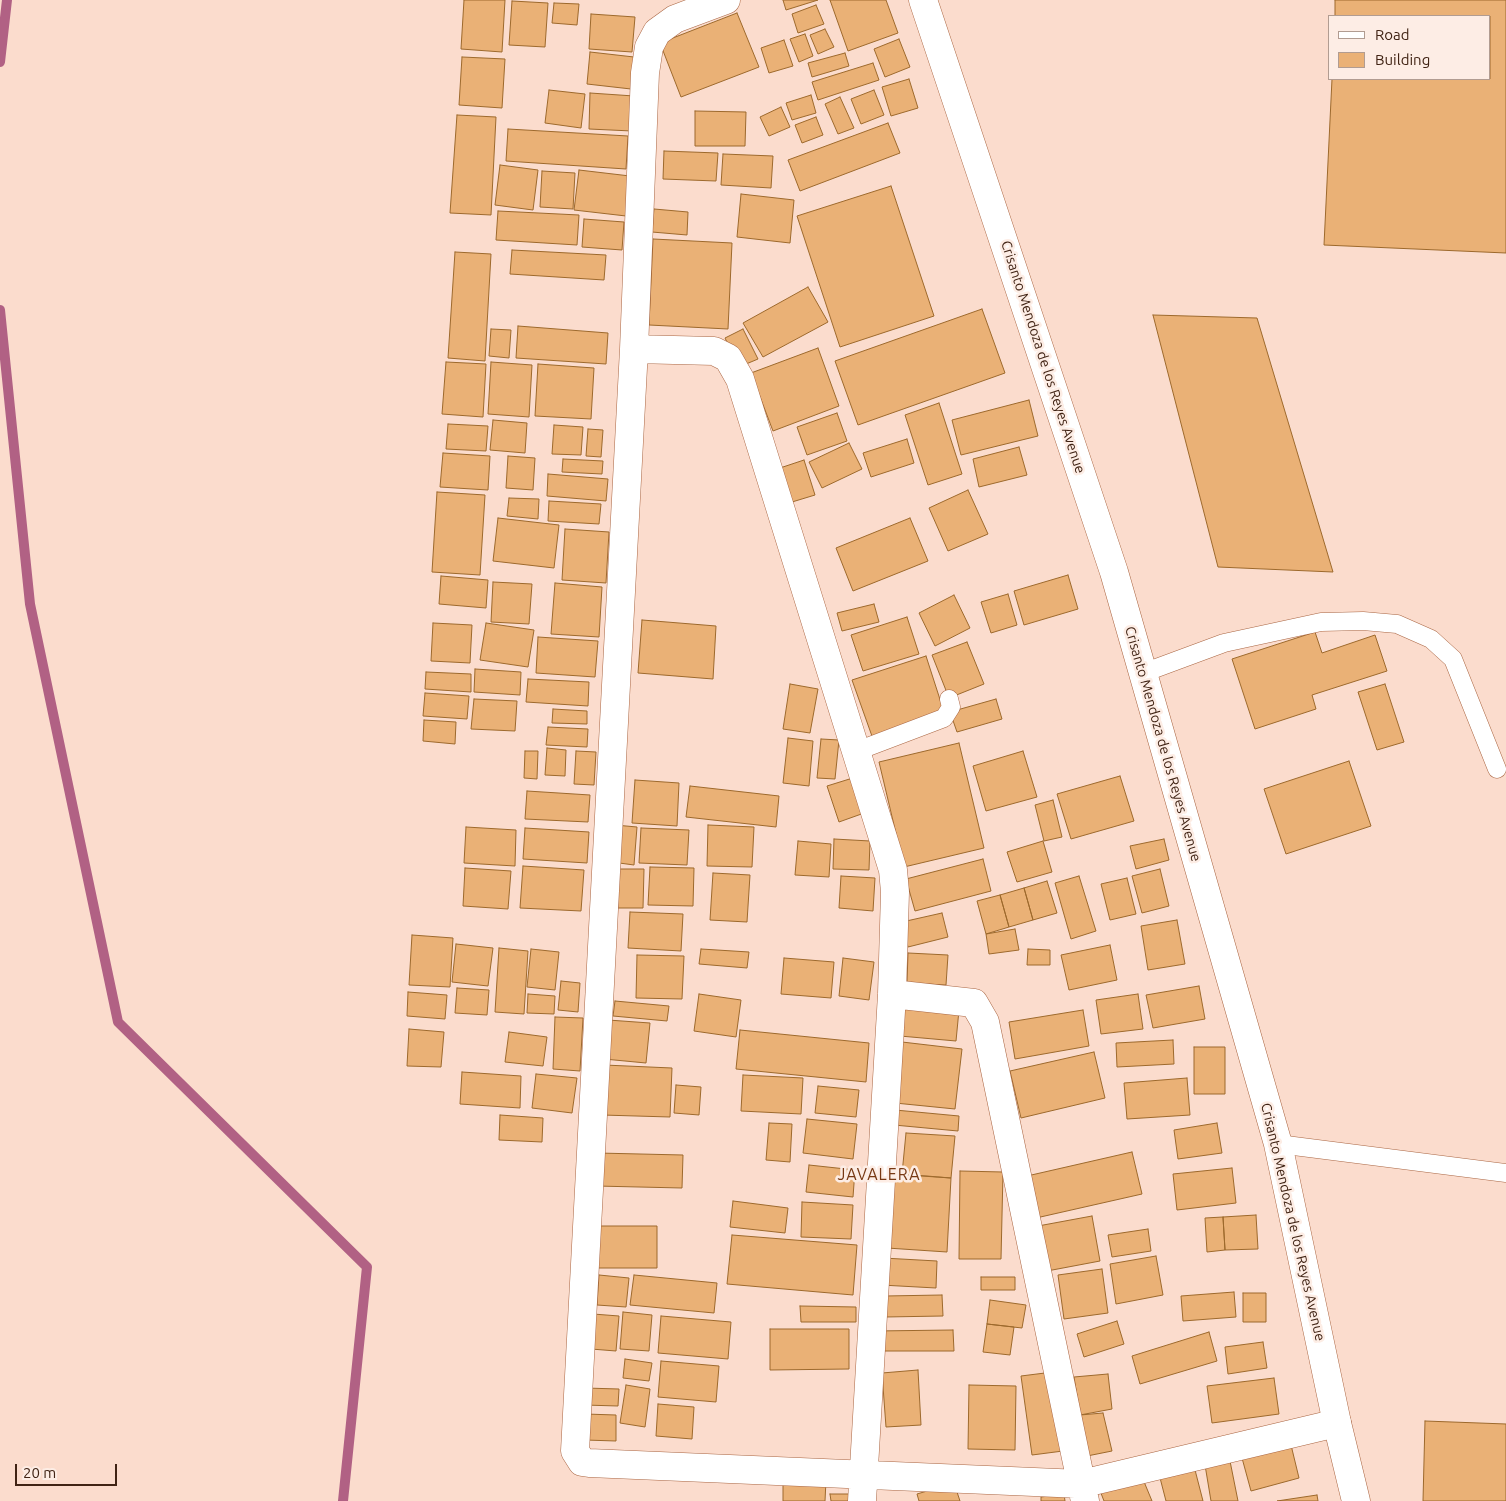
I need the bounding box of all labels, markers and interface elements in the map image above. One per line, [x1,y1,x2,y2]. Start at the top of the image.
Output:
legend [1328,15,1491,80]
text: Road [1375,26,1410,43]
text: Building [1375,51,1430,68]
street label: Crisanto Mendoza de los Reyes Avenue [997,238,1089,476]
street label: Crisanto Mendoza de los Reyes Avenue [1121,624,1205,864]
street label: Crisanto Mendoza de los Reyes Avenue [1257,1101,1329,1343]
district label: JAVALERA [836,1165,922,1185]
scale bar [18,1454,120,1486]
text: 20 m [23,1464,56,1481]

